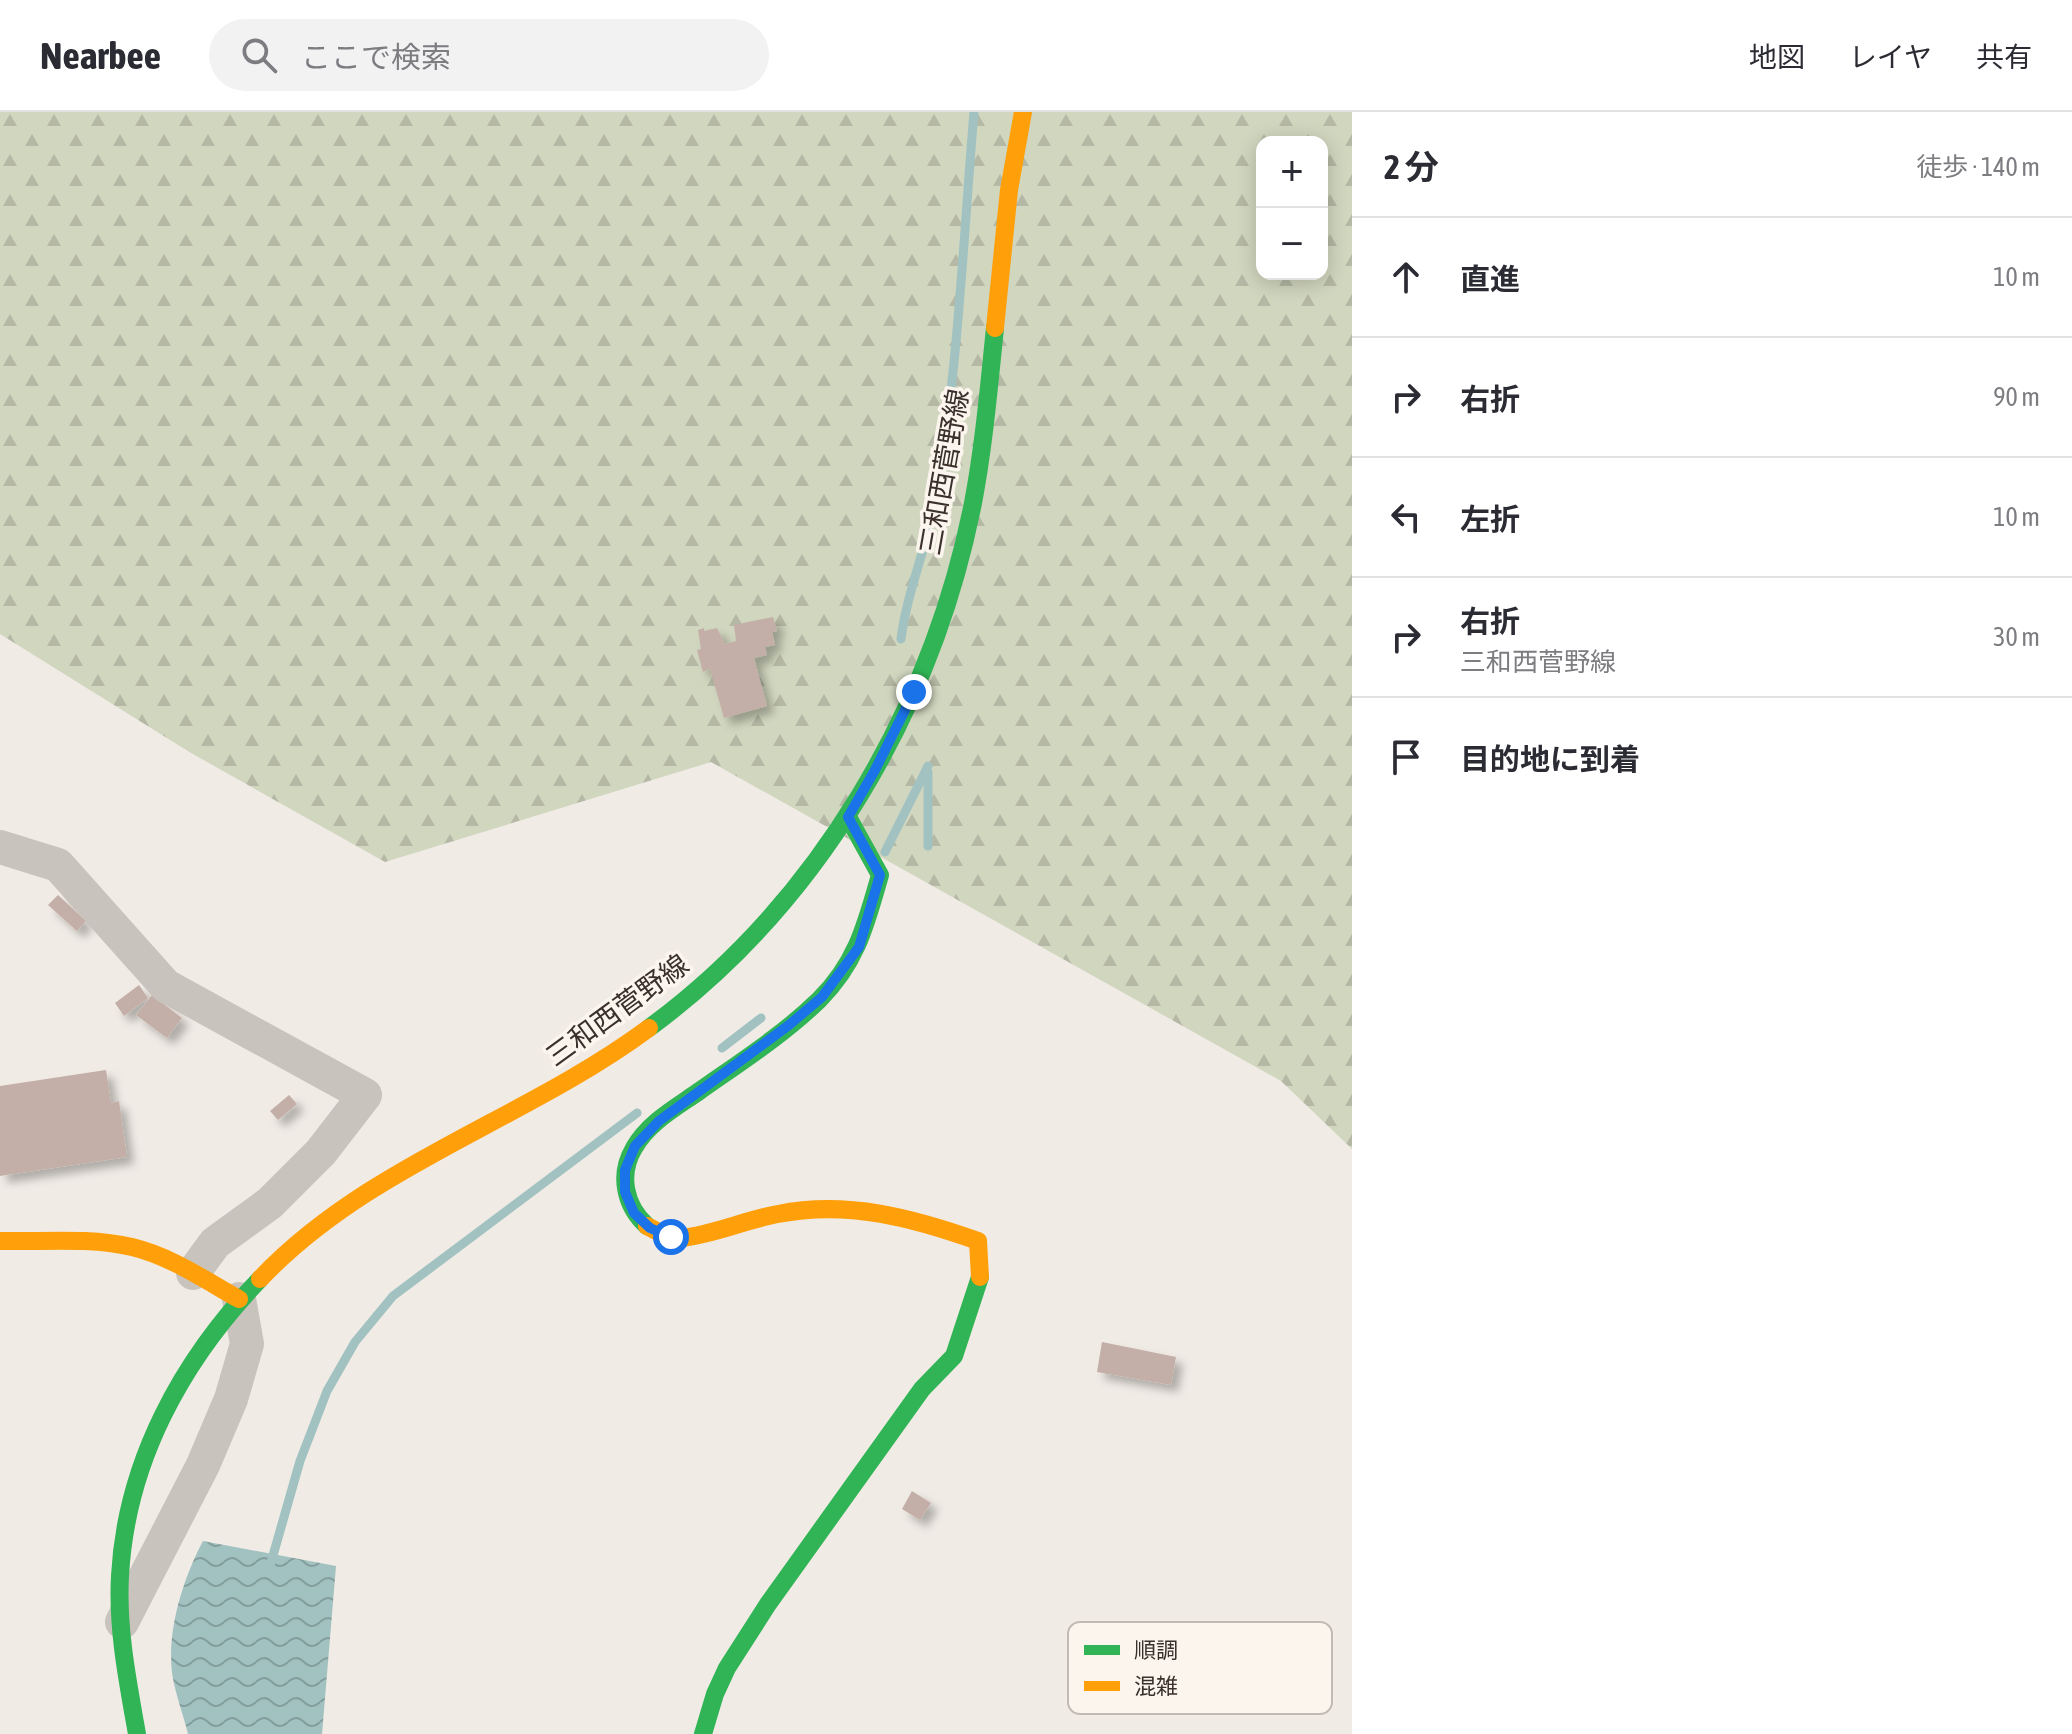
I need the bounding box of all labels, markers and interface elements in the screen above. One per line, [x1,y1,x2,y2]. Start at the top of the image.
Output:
search box [209,19,769,91]
icon: search [237,33,281,77]
text: Nearbee [40,34,161,77]
text: ここで検索 [301,40,451,74]
text: 地図 [1749,41,1805,73]
text: レイヤ [1849,41,1932,73]
text: 共有 [1976,41,2032,73]
map controls [1256,136,1328,280]
button: + [1256,136,1328,208]
text: 2 分 [1384,147,1439,186]
text: 徒歩 · 140 m [1916,152,2040,182]
button: − [1256,208,1328,280]
icon: ahead [1384,255,1428,299]
text: 直進 [1460,262,1520,296]
text: 10 m [1993,262,2040,292]
icon: right [1384,375,1428,419]
text: 右折 [1460,382,1520,416]
text: 90 m [1993,382,2040,412]
street label: 三和西菅野線 [914,386,974,558]
icon: left [1384,495,1428,539]
text: 左折 [1460,502,1520,536]
text: 10 m [1993,502,2040,532]
text: 右折 [1460,604,1520,638]
icon: right [1384,615,1428,659]
text: 30 m [1993,622,2040,652]
text: 三和西菅野線 [1460,647,1616,677]
route end [896,674,932,710]
icon: arrive [1384,735,1428,779]
text: 目的地に到着 [1460,742,1640,776]
street label: 三和西菅野線 [540,948,694,1072]
route start [653,1219,689,1255]
legend [1068,1622,1332,1714]
text: 順調 [1134,1637,1178,1663]
text: 混雑 [1134,1673,1178,1699]

